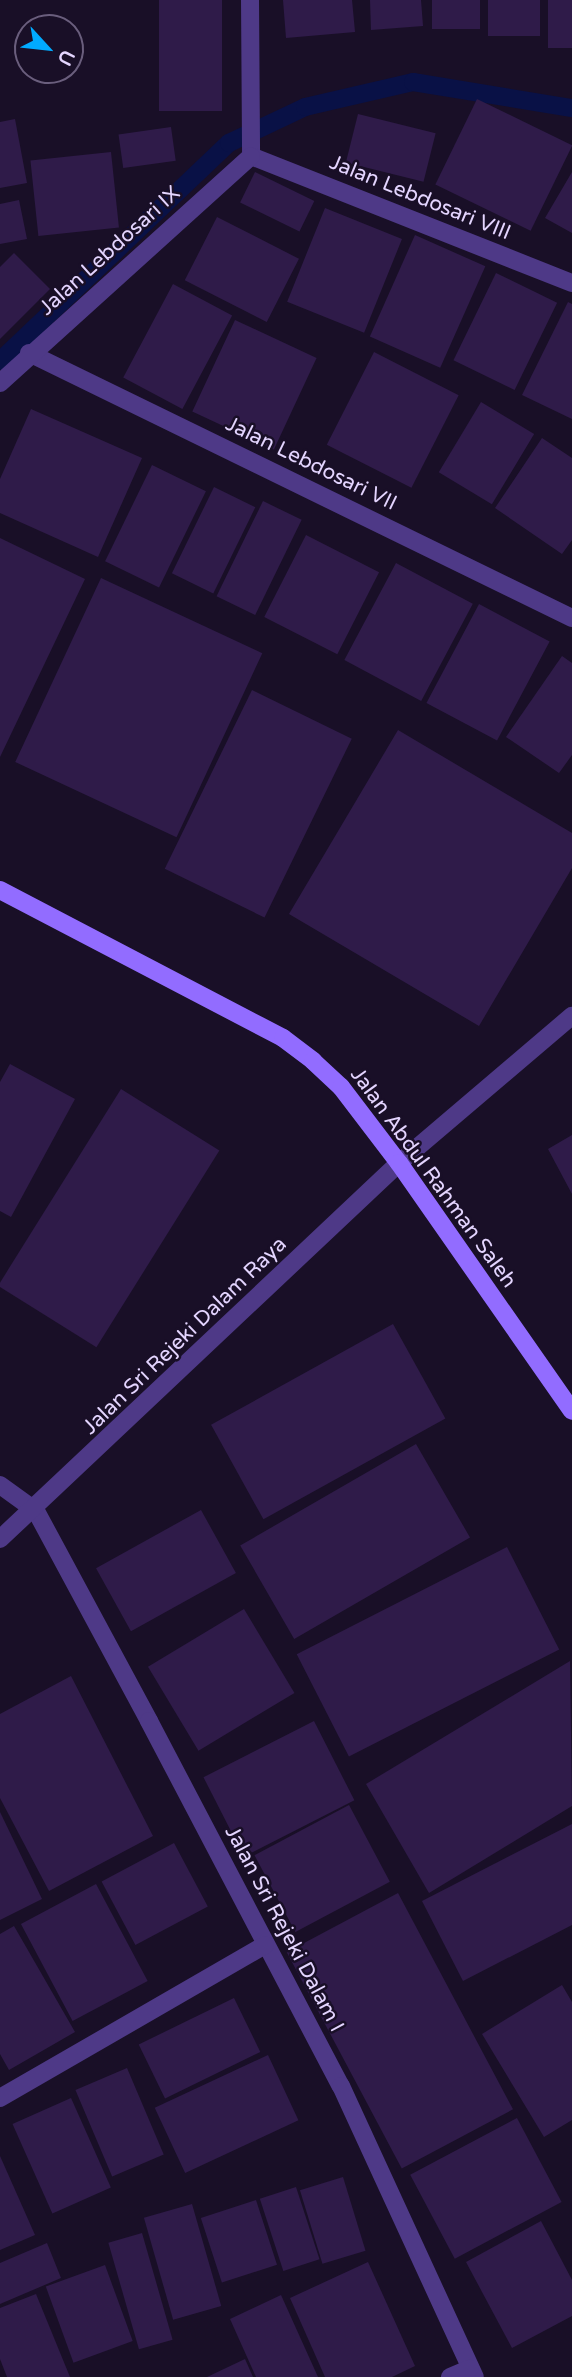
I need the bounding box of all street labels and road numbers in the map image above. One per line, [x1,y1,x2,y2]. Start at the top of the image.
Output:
street label: Jalan Lebdosari VIII [326,150,514,246]
street label: Jalan Lebdosari IX [34,181,186,321]
street label: Jalan Lebdosari VII [221,412,401,516]
street label: Jalan Abdul Rahman Saleh [345,1063,521,1293]
street label: Jalan Sri Rejeki Dalam Raya [78,1232,292,1440]
street label: Jalan Sri Rejeki Dalam I [219,1822,349,2036]

